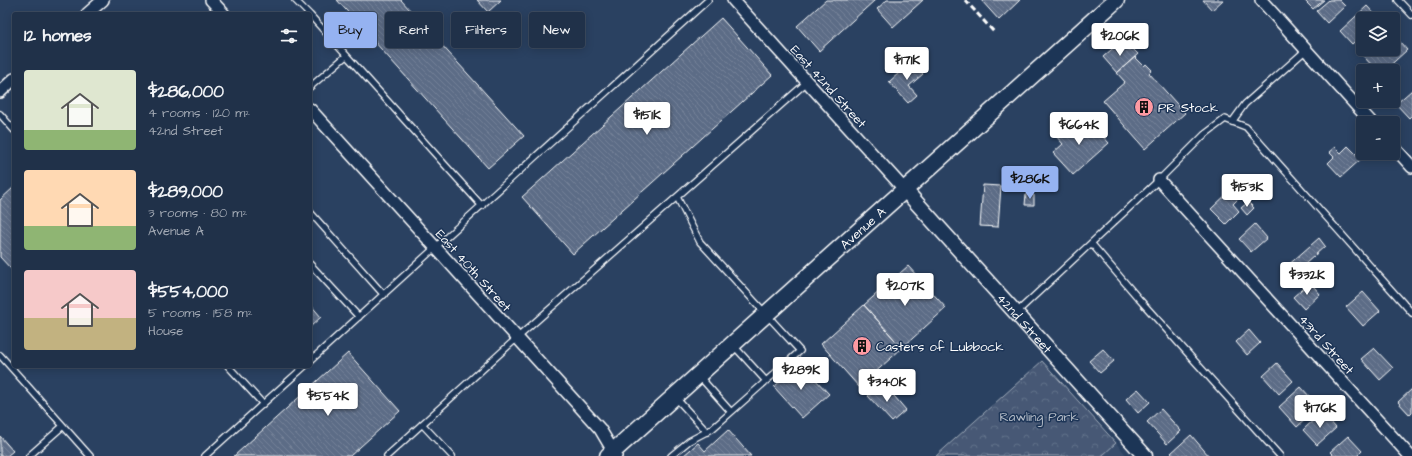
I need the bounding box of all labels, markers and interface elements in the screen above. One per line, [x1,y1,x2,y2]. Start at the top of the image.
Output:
chip: Buy [324,12,377,48]
chip: Rent [385,12,443,48]
chip: Filters [451,12,521,48]
chip: New [529,12,585,48]
map controls [1356,12,1400,160]
button: layers [1356,12,1400,56]
pin: $206K [1092,23,1148,57]
text: 12 homes [24,24,92,48]
icon: filters [278,25,300,47]
text: $206K [1101,27,1139,45]
street label: East 42nd Street [786,41,871,133]
pin: $171K [879,47,935,81]
text: $171K [894,51,920,69]
button: + [1356,64,1400,108]
text: $286,000 [148,80,224,104]
icon: home [56,86,104,134]
building icon: PR Stock [1133,96,1155,118]
place label: PR Stock [1158,99,1218,117]
pin: $151K [619,102,675,136]
text: 4 rooms · 120 m² [148,104,250,122]
text: $151K [633,106,661,124]
pin: $664K [1051,112,1107,146]
text: $664K [1059,116,1099,134]
button: − [1356,116,1400,160]
text: 42nd Street [148,122,223,140]
pin: $286K [1002,166,1058,200]
text: $286K [1010,170,1050,188]
pin: $153K [1219,174,1275,208]
text: $153K [1231,178,1263,196]
text: $289,000 [148,180,223,204]
icon: home [56,186,104,234]
street label: Avenue A [836,202,890,254]
text: 3 rooms · 80 m² [148,204,247,222]
text: Avenue A [148,222,204,240]
street label: East 40th Street [431,225,516,316]
pin: $332K [1279,262,1335,296]
text: $332K [1289,266,1325,284]
pin: $207K [877,273,933,307]
text: $207K [886,277,924,295]
text: $554,000 [148,280,228,304]
icon: home [56,286,104,334]
street label: 42nd Street [992,290,1056,358]
text: 5 rooms · 158 m² [148,304,253,322]
street label: 43rd Street [1295,311,1358,379]
text: House [148,322,183,340]
building icon: Casters of Lubbock [851,335,873,357]
place label: Casters of Lubbock [876,338,1004,356]
pin: $289K [773,357,829,391]
text: $289K [782,361,820,379]
pin: $340K [859,369,915,403]
text: $340K [868,373,906,391]
pin: $554K [300,383,356,417]
text: $554K [307,387,349,405]
pin: $176K [1292,395,1348,429]
text: $176K [1304,399,1336,417]
park label: Rawling Park [1000,408,1078,427]

